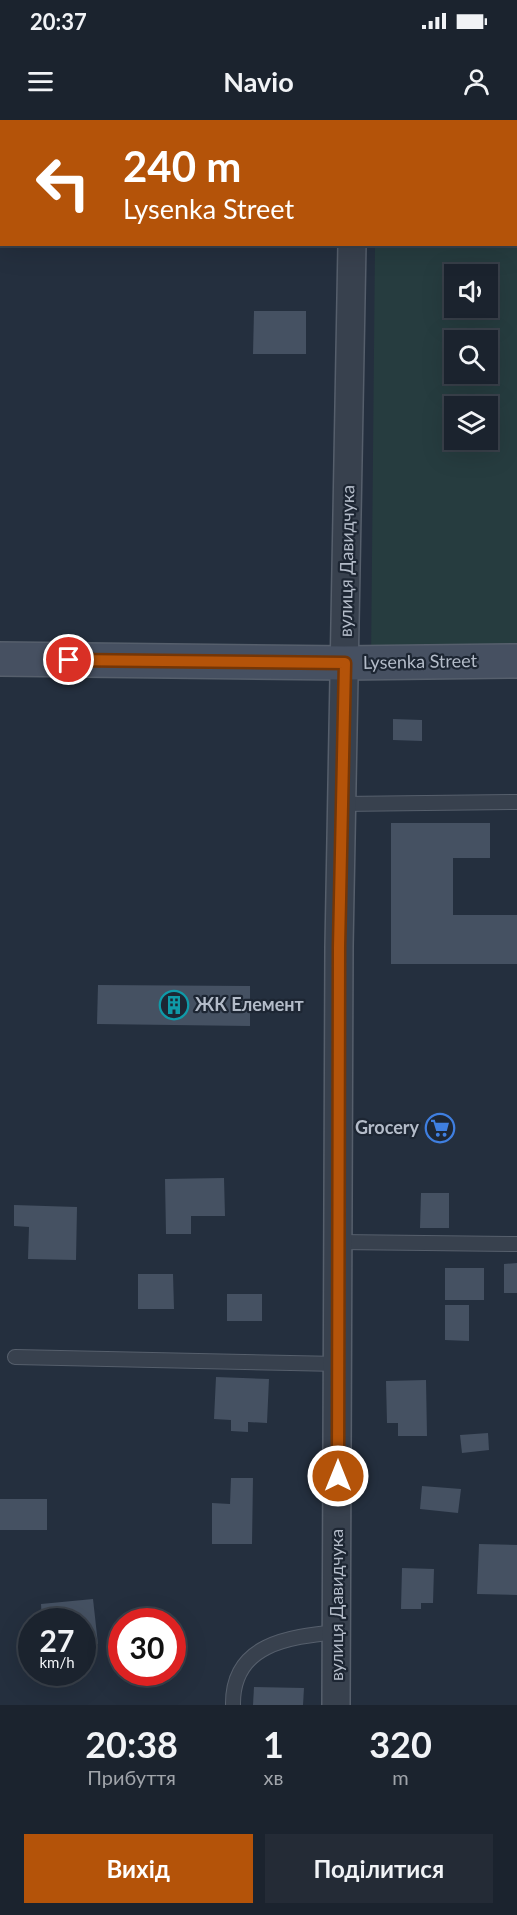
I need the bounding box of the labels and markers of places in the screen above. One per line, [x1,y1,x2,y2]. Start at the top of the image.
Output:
pin [43,634,94,685]
building icon: ЖК Елемент [158,989,190,1021]
place label: ЖК Елемент [195,993,305,1015]
supermarket icon: Grocery [424,1112,456,1144]
place label: Grocery [355,1116,420,1138]

